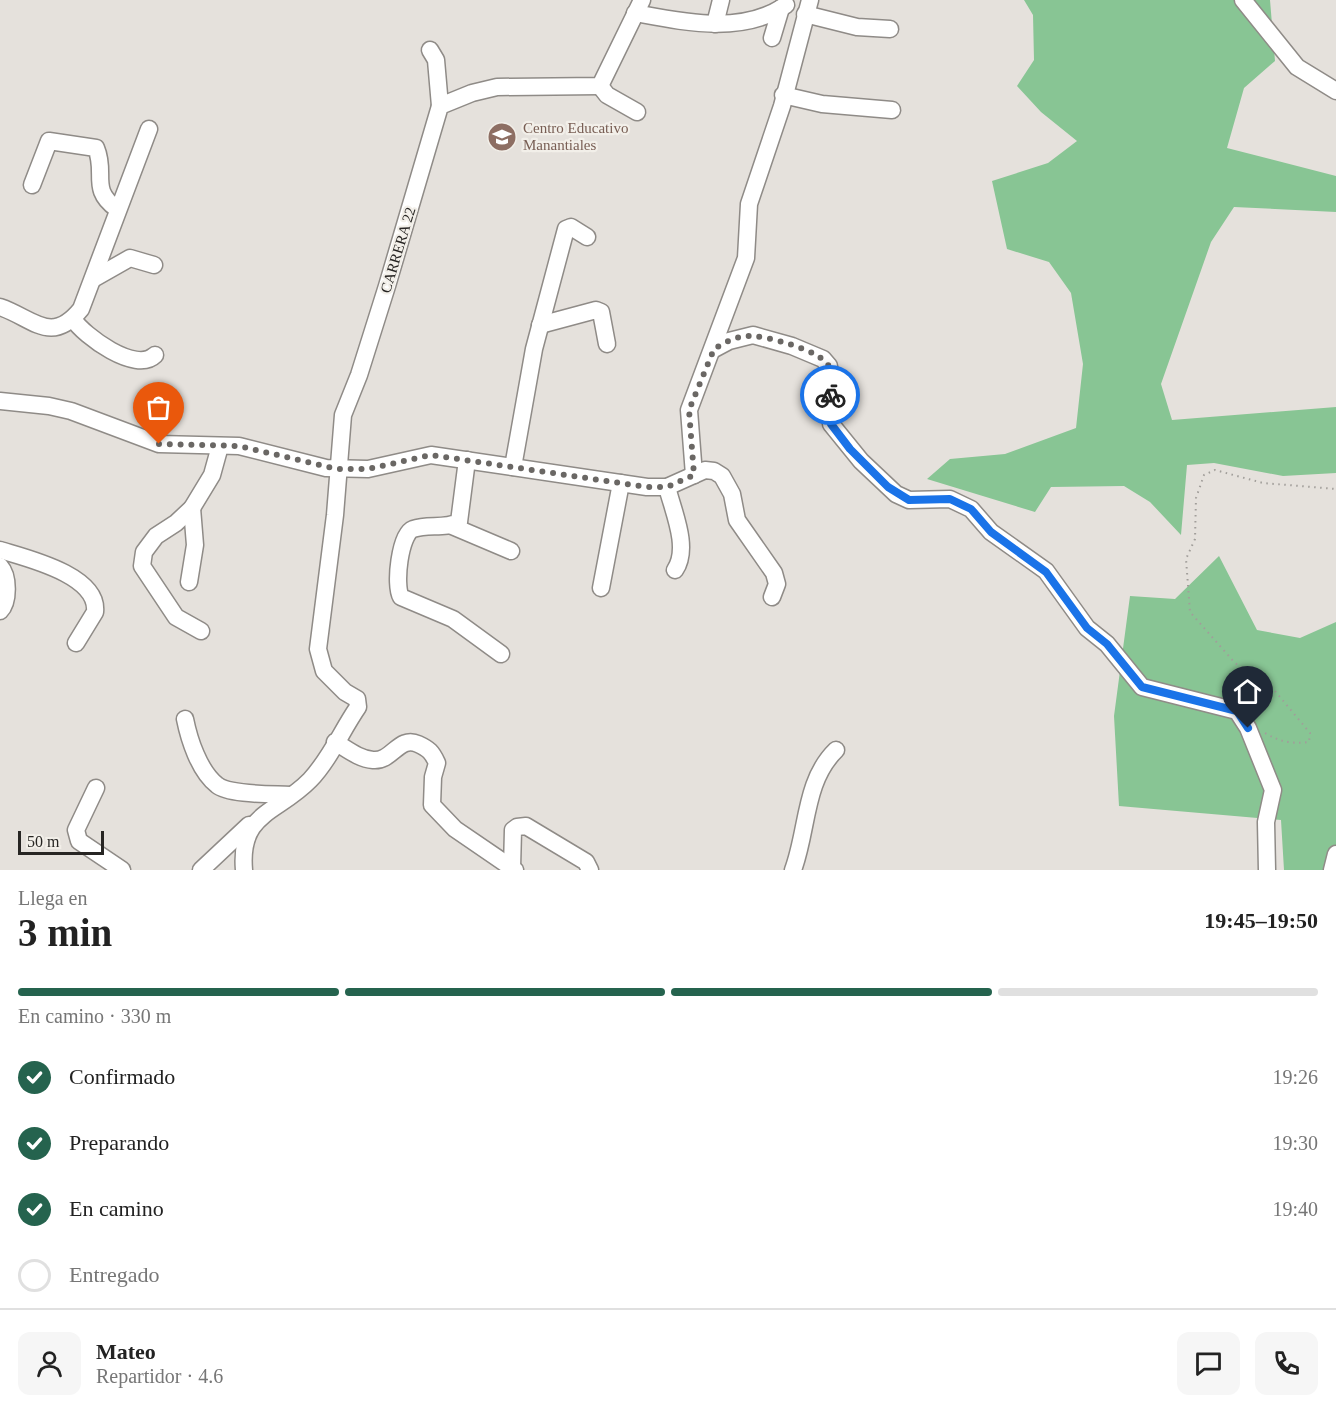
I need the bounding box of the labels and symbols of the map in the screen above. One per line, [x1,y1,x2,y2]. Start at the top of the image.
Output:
place label: Centro Educativo Manantiales [523,120,628,153]
school or university icon: Centro Educativo Manantiales [486,121,518,153]
street label: CARRERA 22 [377,205,419,295]
courier [800,365,860,425]
pin [133,382,184,444]
pin [1222,666,1273,728]
scale bar [18,828,104,856]

